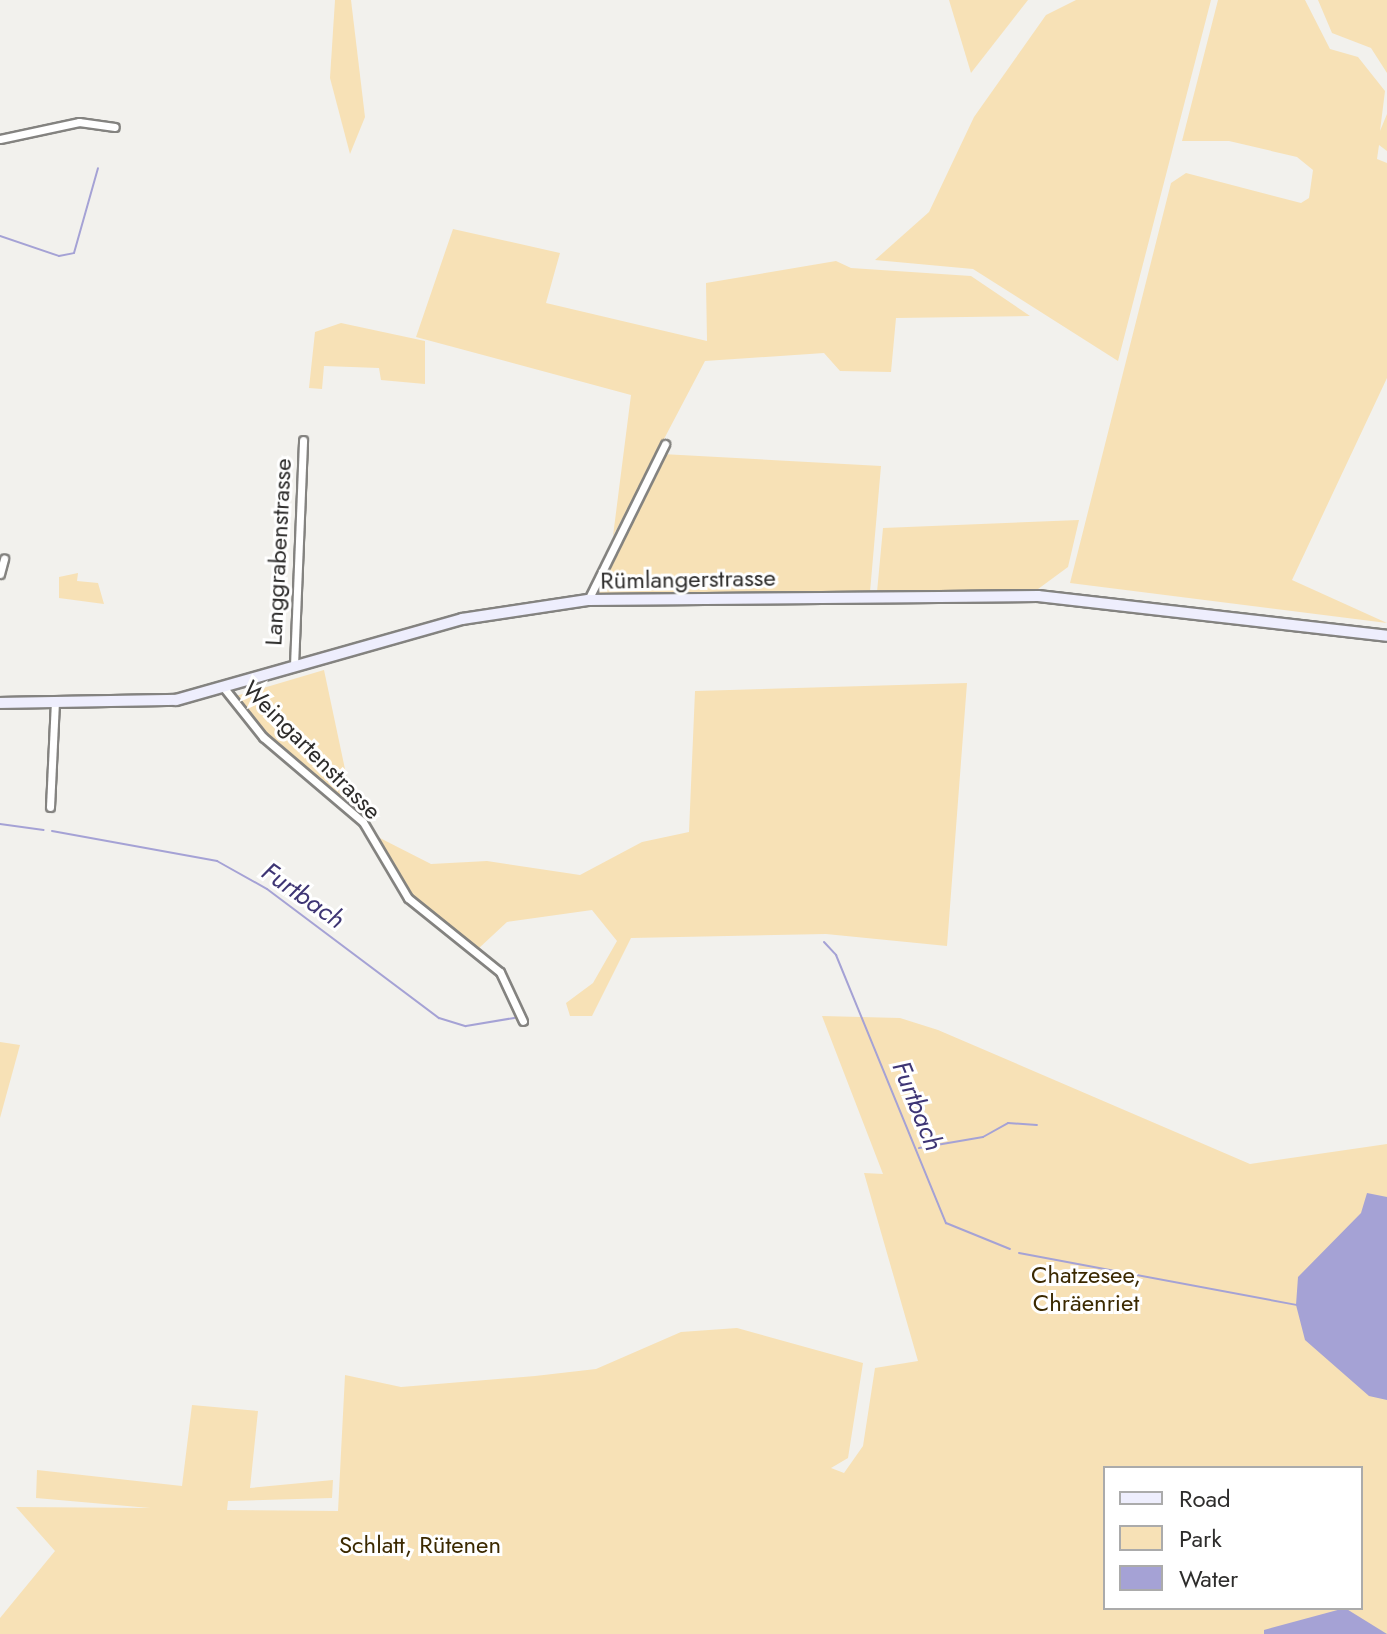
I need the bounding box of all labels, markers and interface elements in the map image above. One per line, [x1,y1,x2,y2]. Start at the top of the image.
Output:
street label: Langgrabenstrasse [259,458,297,646]
street label: Rümlangerstrasse [600,563,776,595]
street label: Weingartenstrasse [237,675,387,825]
water label: Furtbach [256,856,350,936]
water label: Furtbach [885,1057,949,1155]
park label: Chatzesee, Chräenriet [1031,1261,1141,1317]
legend [1103,1466,1363,1610]
text: Road [1179,1481,1231,1516]
text: Park [1179,1521,1222,1556]
park label: Schlatt, Rütenen [339,1531,501,1559]
text: Water [1179,1561,1238,1596]

